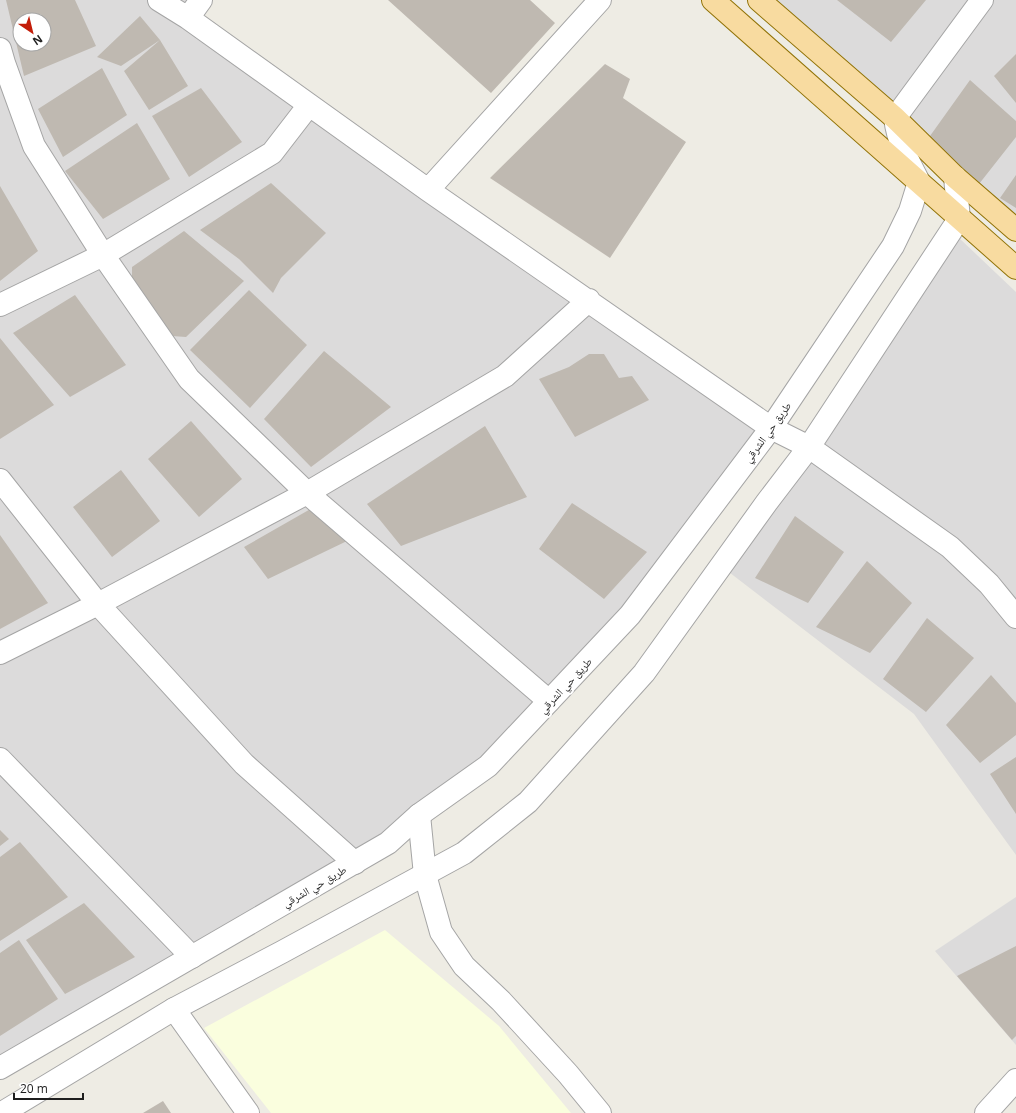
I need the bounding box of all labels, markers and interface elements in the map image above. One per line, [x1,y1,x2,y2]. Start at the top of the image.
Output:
north arrow [12,12,52,52]
text: N [30,32,46,49]
street label: طريق حي الشرقي [740,399,796,466]
street label: طريق حي الشرقي [535,654,596,718]
street label: طريق حي الشرقي [279,862,350,912]
scale bar [14,1075,83,1101]
text: 20 m [20,1080,48,1097]

